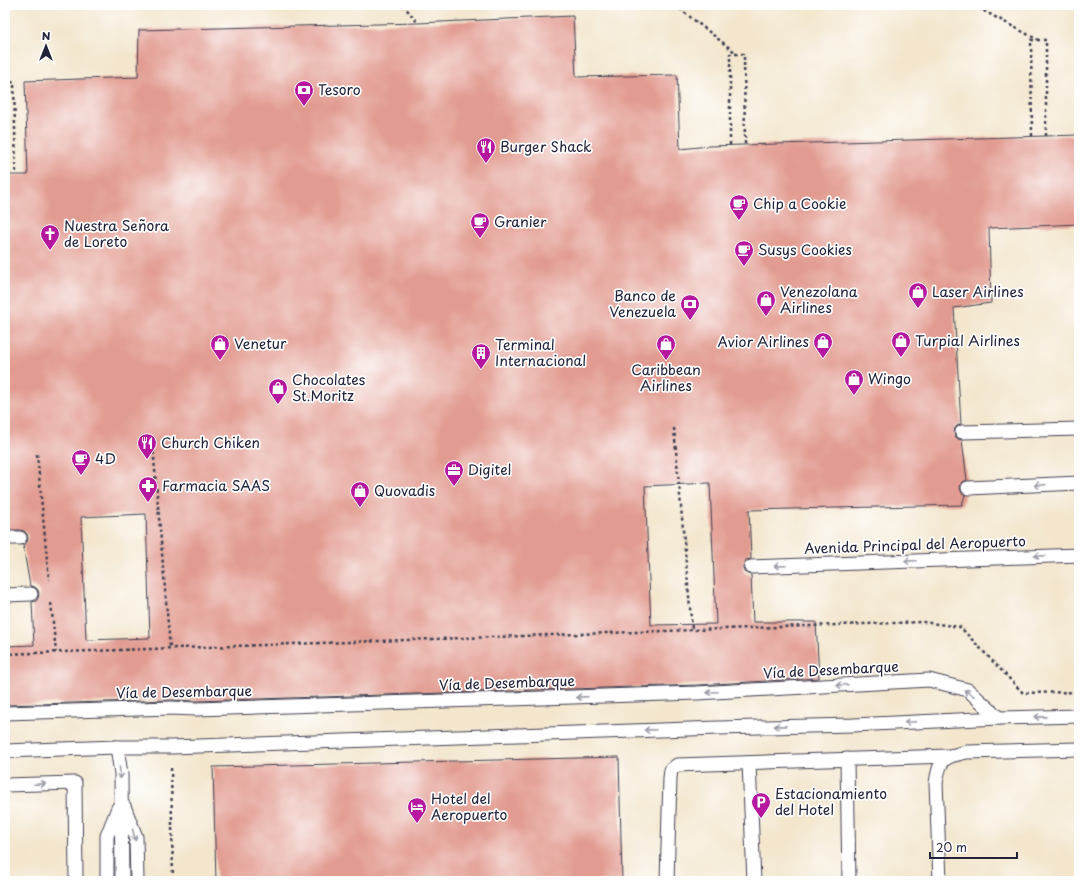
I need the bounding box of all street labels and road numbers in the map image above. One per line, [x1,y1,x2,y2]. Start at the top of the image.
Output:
street label: Avenida Principal del Aeropuerto [804,530,1026,559]
street label: Vía de Desembarque [763,655,900,684]
street label: Vía de Desembarque [439,670,576,695]
street label: Vía de Desembarque [116,680,252,703]

